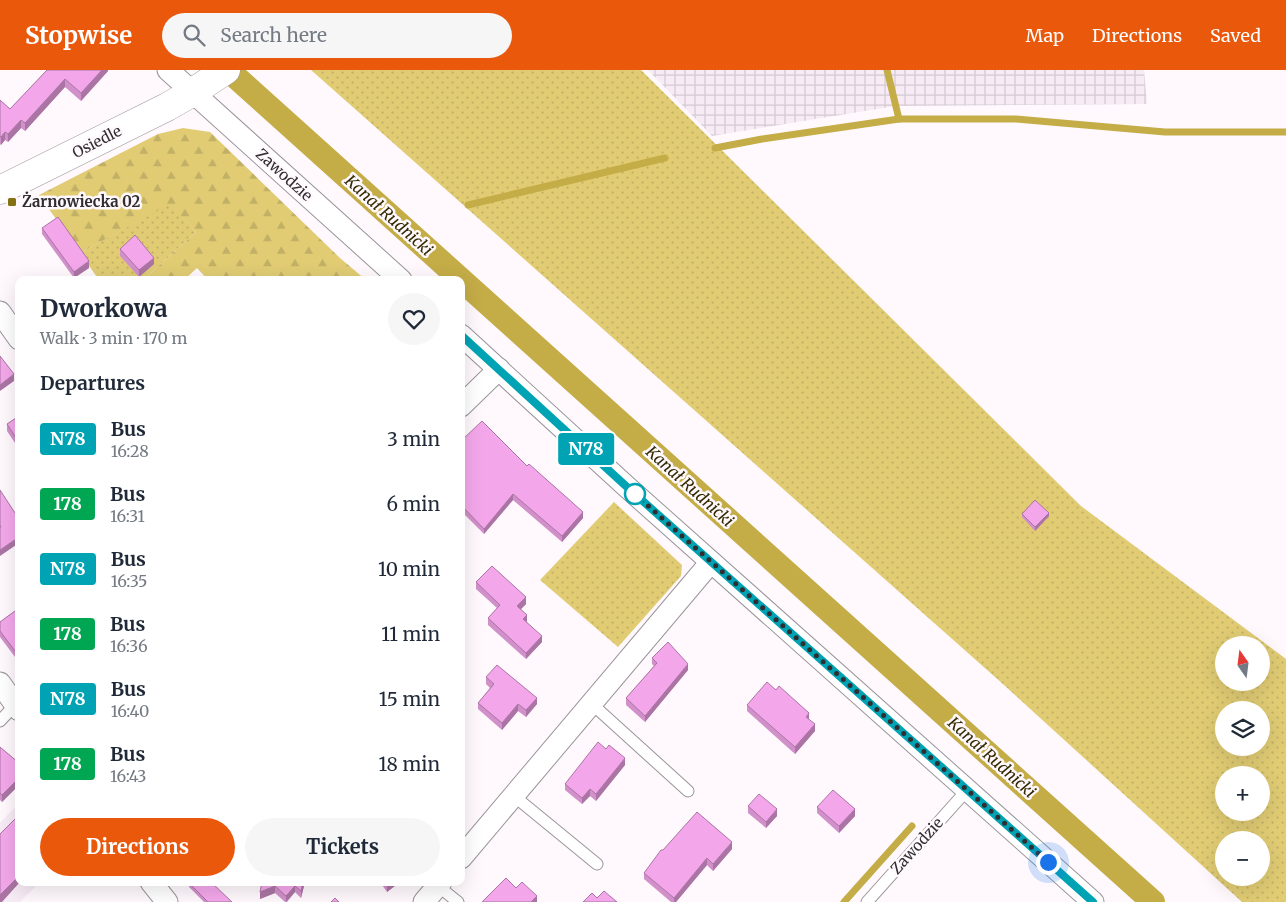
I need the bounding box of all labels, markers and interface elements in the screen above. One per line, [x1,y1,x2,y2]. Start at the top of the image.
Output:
search box [162,13,512,58]
text: Stopwise [25,20,132,51]
icon: search [180,21,208,49]
text: Search here [220,23,327,47]
text: Map [1026,24,1064,47]
text: Directions [1092,24,1182,47]
text: Saved [1210,24,1261,47]
street label: Osiedle [69,121,125,162]
street label: Zawodzie [252,144,317,205]
water label: Kanał Rudnicki [340,170,437,260]
place label: Żarnowiecka 02 [22,191,141,211]
marker: Żarnowiecka 02 [6,196,18,208]
text: Dworkowa [40,293,168,324]
button: heart [388,293,440,345]
text: Walk · 3 min · 170 m [40,328,188,348]
text: Departures [40,371,145,395]
text: Bus [111,417,146,441]
text: N78 [50,427,86,450]
text: 3 min [387,427,440,451]
line badge: N78 [557,433,615,465]
text: N78 [568,437,604,460]
text: 16:28 [111,441,149,461]
water label: Kanał Rudnicki [641,441,738,531]
text: Bus [110,482,145,506]
unlabelled marker [624,483,646,505]
text: 178 [53,492,82,515]
text: 6 min [386,492,440,516]
text: 16:31 [110,506,145,526]
text: Bus [111,547,146,571]
text: N78 [50,557,86,580]
text: 10 min [378,557,440,581]
text: 16:35 [111,571,147,591]
text: Bus [110,612,145,636]
text: 178 [53,622,82,645]
text: 11 min [381,622,440,646]
text: 16:36 [110,636,148,656]
north arrow [1215,636,1270,691]
map controls [1215,636,1270,886]
text: Bus [111,677,146,701]
text: N78 [50,687,86,710]
text: 15 min [379,687,440,711]
text: 16:40 [111,701,149,721]
button: layers [1215,701,1270,756]
water label: Kanał Rudnicki [943,712,1040,802]
text: Bus [110,742,145,766]
text: 178 [53,752,82,775]
text: 18 min [379,752,440,776]
text: 16:43 [110,766,147,786]
button: + [1215,766,1270,821]
street label: Zawodzie [886,813,947,878]
button: Directions [40,818,235,876]
button: Tickets [245,818,440,876]
button: − [1215,831,1270,886]
your location [1036,850,1061,875]

